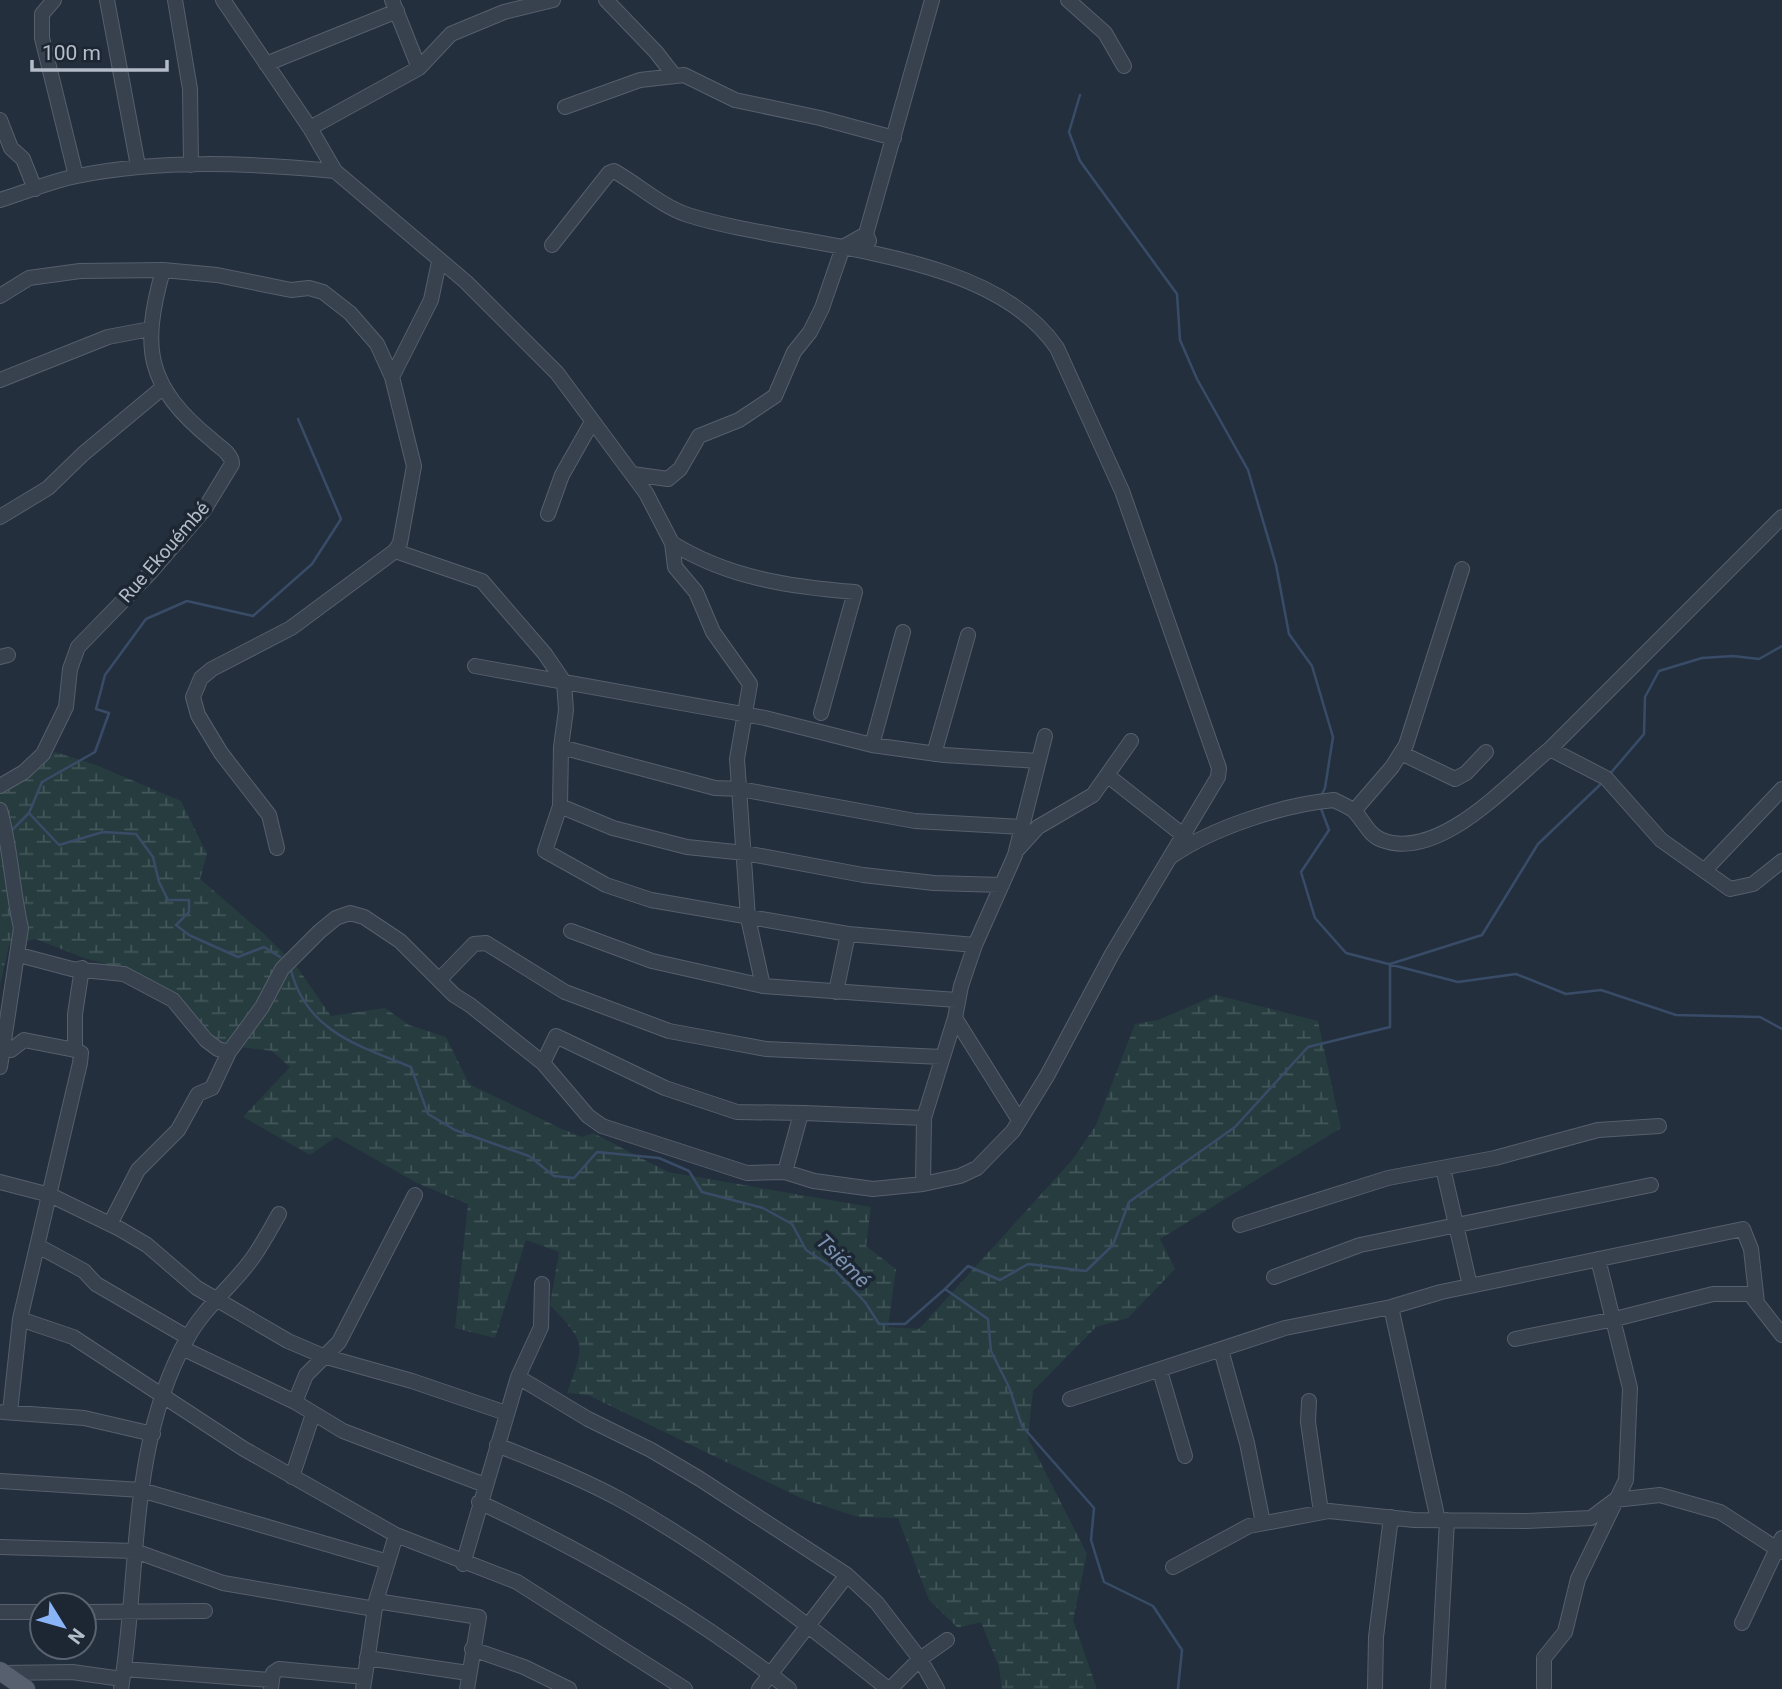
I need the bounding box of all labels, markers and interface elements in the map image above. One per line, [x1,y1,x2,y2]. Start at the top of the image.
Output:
scale bar [32,28,166,72]
text: 100 m [42,41,101,65]
street label: Rue Ekouémbé [114,497,214,607]
water label: Tsiémé [811,1229,875,1293]
north arrow [28,1591,98,1661]
text: N [63,1624,89,1648]

